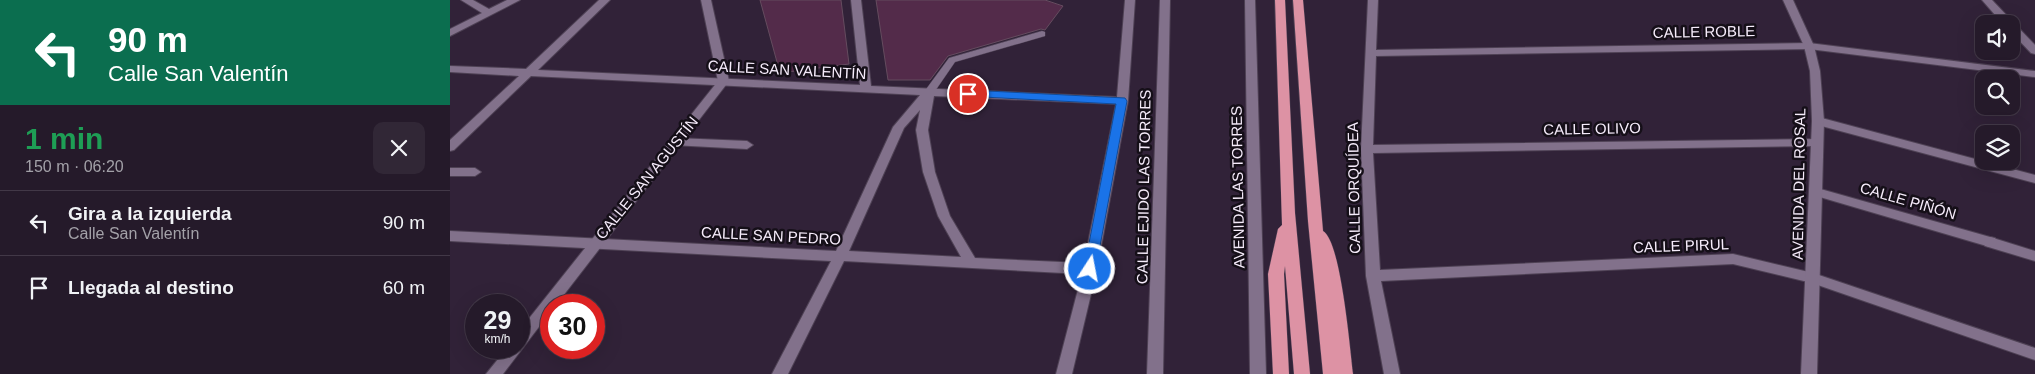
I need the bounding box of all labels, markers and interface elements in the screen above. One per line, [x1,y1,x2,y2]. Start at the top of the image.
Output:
map controls [1975,15,2020,170]
button: sound [1975,15,2020,60]
icon: left [25,20,90,85]
text: 90 m [108,20,188,59]
street label: CALLE ROBLE [1653,22,1755,41]
street label: CALLE SAN VALENTÍN [707,57,867,82]
text: Calle San Valentín [108,61,289,86]
button: search [1975,70,2020,115]
pin [947,73,989,115]
icon: arrive [954,80,982,108]
street label: CALLE EJIDO LAS TORRES [1133,90,1154,284]
street label: AVENIDA LAS TORRES [1228,106,1247,268]
street label: AVENIDA DEL ROSAL [1789,108,1808,260]
street label: CALLE SAN AGUSTÍN [592,113,701,242]
street label: CALLE OLIVO [1543,119,1641,138]
text: 1 min [25,122,103,155]
button: close [373,122,425,174]
street label: CALLE ORQUÍDEA [1344,122,1363,254]
button: layers [1975,125,2020,170]
text: 150 m · 06:20 [25,158,124,175]
street label: CALLE PIÑÓN [1858,179,1958,222]
text: Gira a la izquierda [68,203,232,224]
icon: left [25,209,53,237]
text: 90 m [383,212,425,233]
street label: CALLE SAN PEDRO [701,223,841,248]
text: Calle San Valentín [68,225,199,242]
street label: CALLE PIRUL [1633,235,1729,256]
position arrow [1063,242,1115,294]
icon: arrive [25,274,53,302]
text: Llegada al destino [68,277,234,298]
text: 60 m [383,277,425,298]
speed limit sign: 30 [540,294,605,359]
text: 29 [484,306,511,334]
text: km/h [484,332,511,346]

